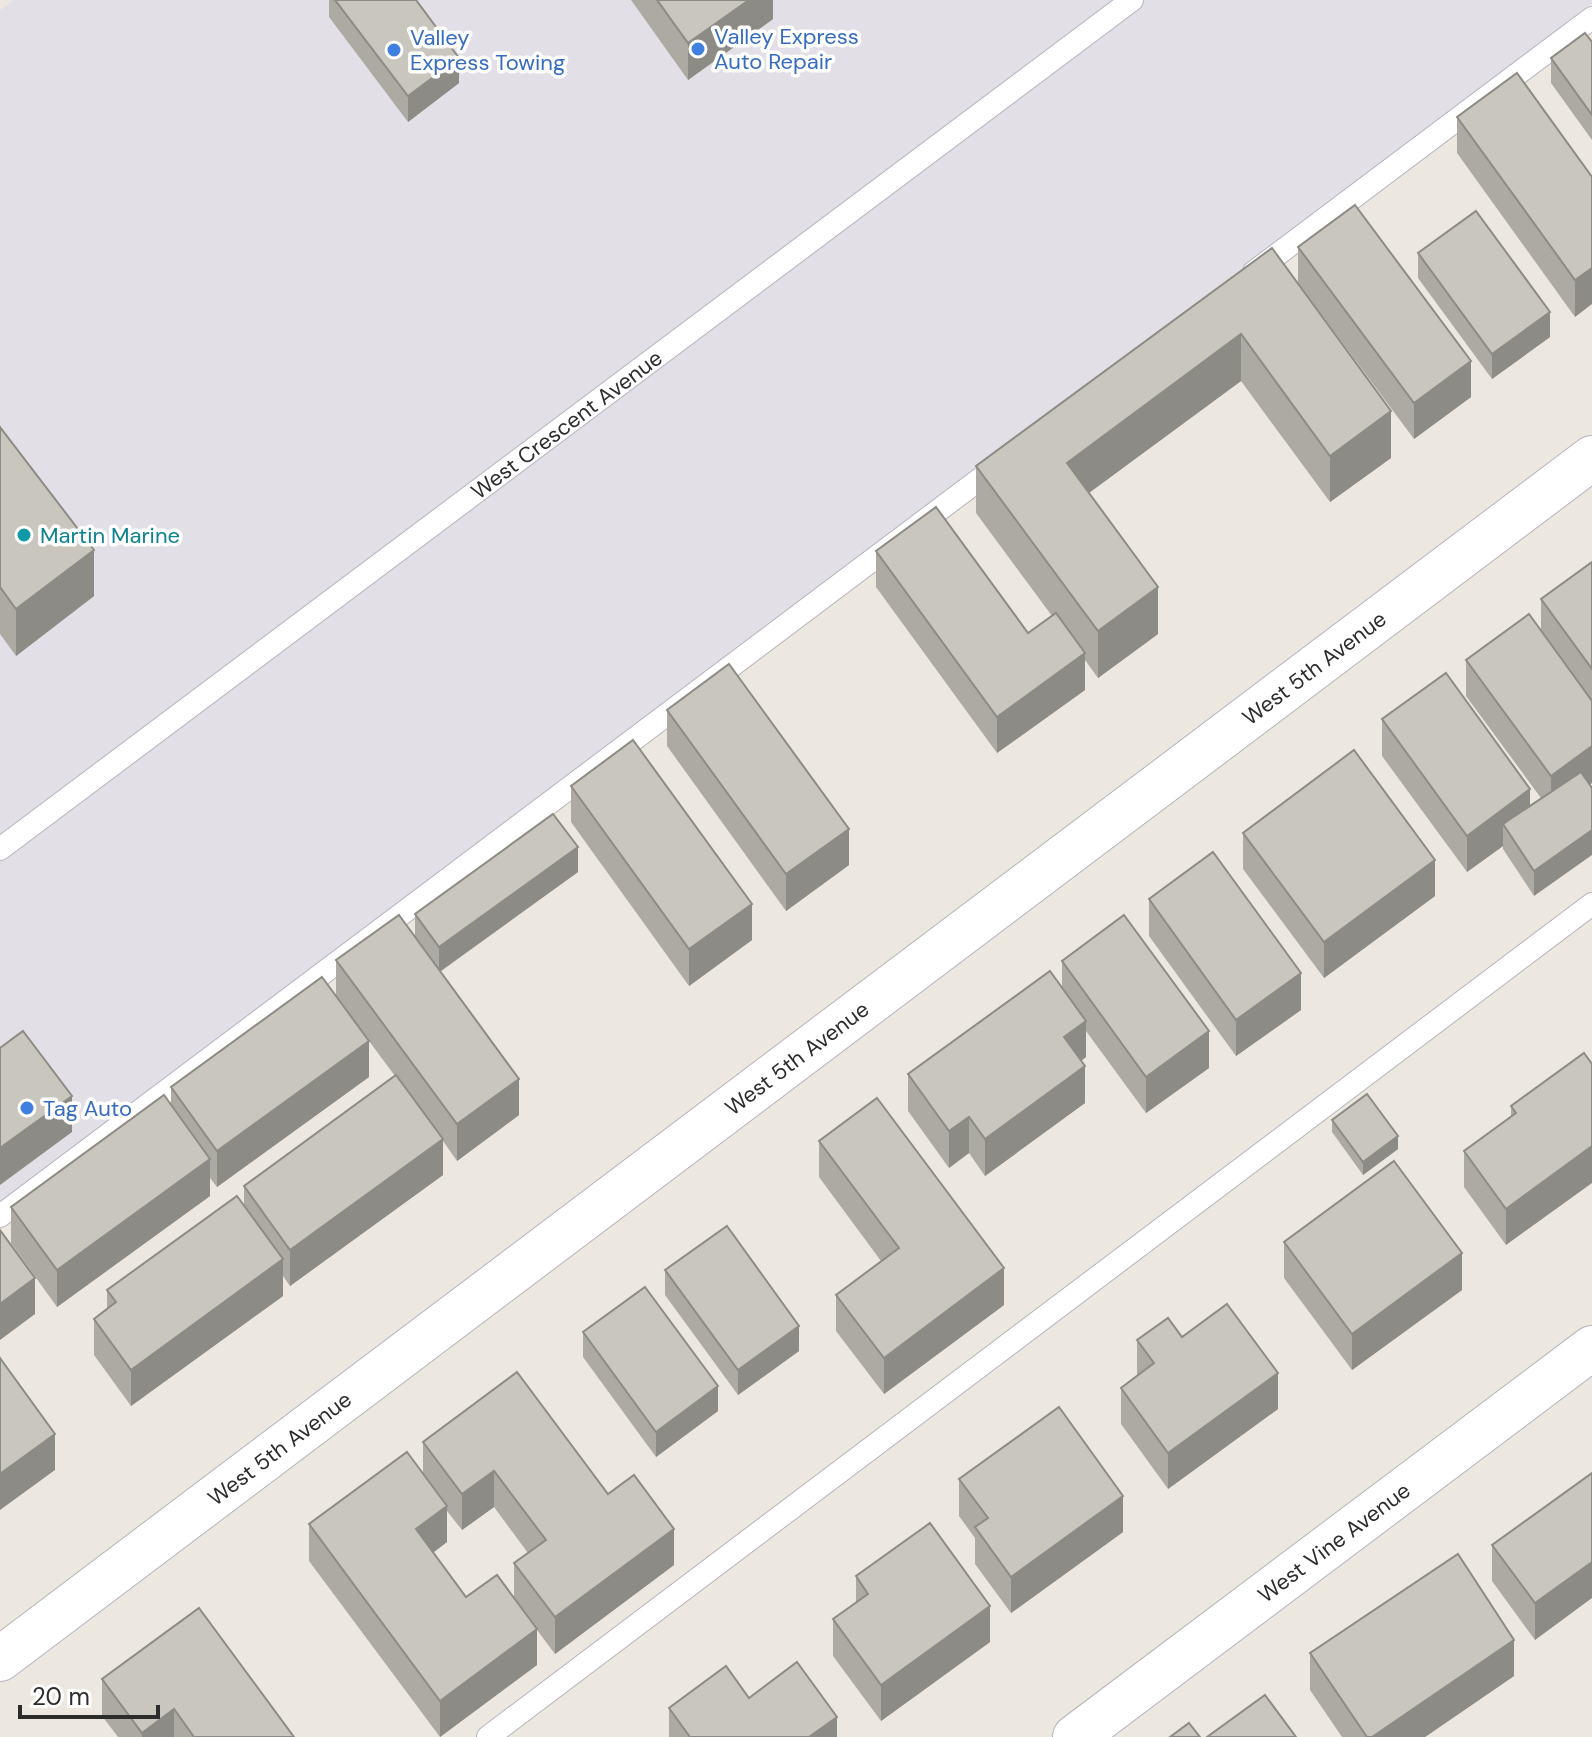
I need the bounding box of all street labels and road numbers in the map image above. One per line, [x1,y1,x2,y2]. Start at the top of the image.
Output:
street label: West Crescent Avenue [465,343,668,505]
street label: West 5th Avenue [1236,604,1392,731]
street label: West 5th Avenue [719,994,875,1122]
street label: West 5th Avenue [202,1385,357,1512]
street label: West Vine Avenue [1252,1475,1416,1609]

